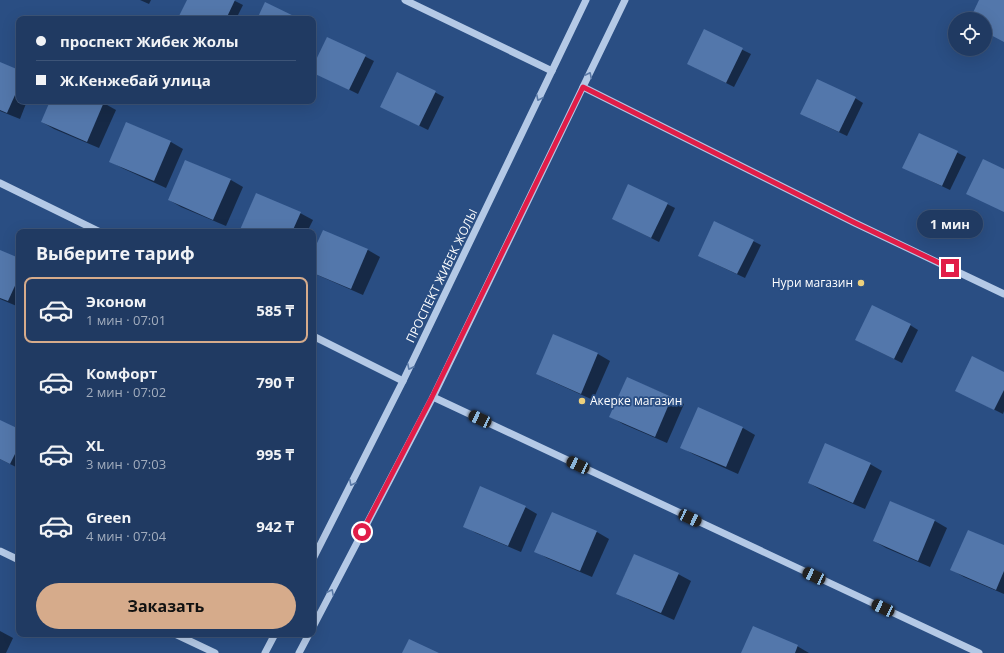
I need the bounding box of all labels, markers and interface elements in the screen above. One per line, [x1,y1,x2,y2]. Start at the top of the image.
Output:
map controls [948,12,992,56]
button: locate [948,12,992,56]
text: проспект Жибек Жолы [60,31,239,51]
text: Ж.Кенжебай улица [60,70,211,90]
one-way arrow [584,72,592,79]
one-way arrow [536,94,544,102]
street label: ПРОСПЕКТ ЖИБЕК ЖОЛЫ [402,206,481,346]
callout: 1 мин [917,210,983,238]
text: 1 мин [930,215,970,233]
text: Выберите тариф [36,241,195,265]
route end [941,259,959,277]
place label: Нури магазин [772,274,853,291]
marker: Нури магазин [856,278,866,288]
text: Эконом [86,291,146,311]
icon: car [38,292,74,328]
text: 585 ₸ [256,300,294,320]
text: 1 мин · 07:01 [86,311,166,329]
one-way arrow [407,362,415,370]
text: Комфорт [86,363,157,383]
icon: car [38,364,74,400]
text: 790 ₸ [256,372,294,392]
text: 2 мин · 07:02 [86,383,166,401]
place label: Акерке магазин [590,392,682,409]
marker: Акерке магазин [577,396,587,406]
car [467,408,493,430]
text: XL [86,435,104,455]
icon: car [38,436,74,472]
text: 995 ₸ [256,444,294,464]
car [565,454,591,476]
text: 3 мин · 07:03 [86,455,166,473]
one-way arrow [349,479,356,486]
text: Green [86,507,131,527]
car [677,507,703,529]
icon: car [38,508,74,544]
text: 942 ₸ [256,516,294,536]
route start [353,523,371,541]
text: 4 мин · 07:04 [86,527,166,545]
car [801,565,827,587]
button: Заказать [36,583,296,629]
one-way arrow [326,589,334,596]
car [870,597,896,619]

